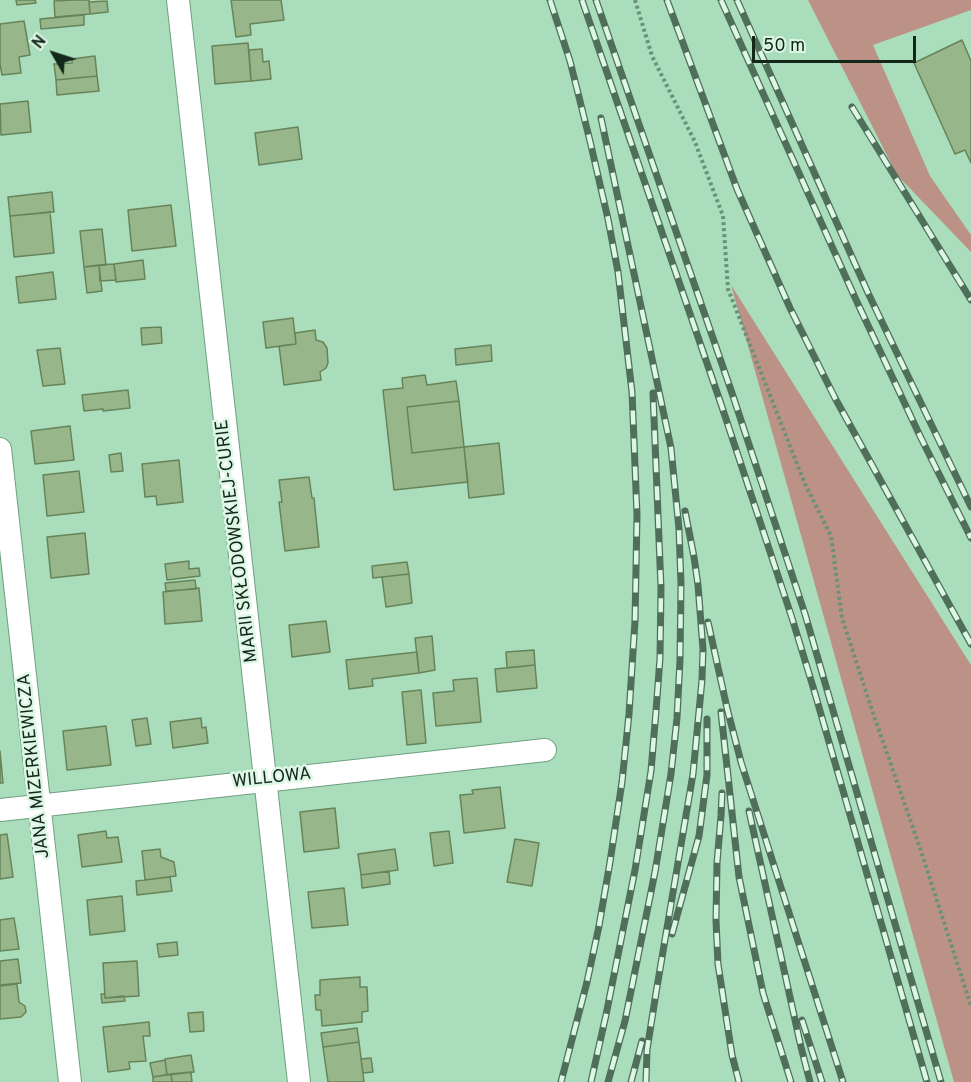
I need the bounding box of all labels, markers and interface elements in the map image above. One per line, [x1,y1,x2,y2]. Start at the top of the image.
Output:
north arrow [24,24,84,84]
scale bar [755,24,918,62]
text: N [29,32,51,53]
text: 50 m [763,35,805,58]
street label: MARII SKŁODOWSKIEJ-CURIE [212,418,264,664]
street label: JANA MIZERKIEWICZA [15,672,55,860]
street label: WILLOWA [231,764,313,794]

